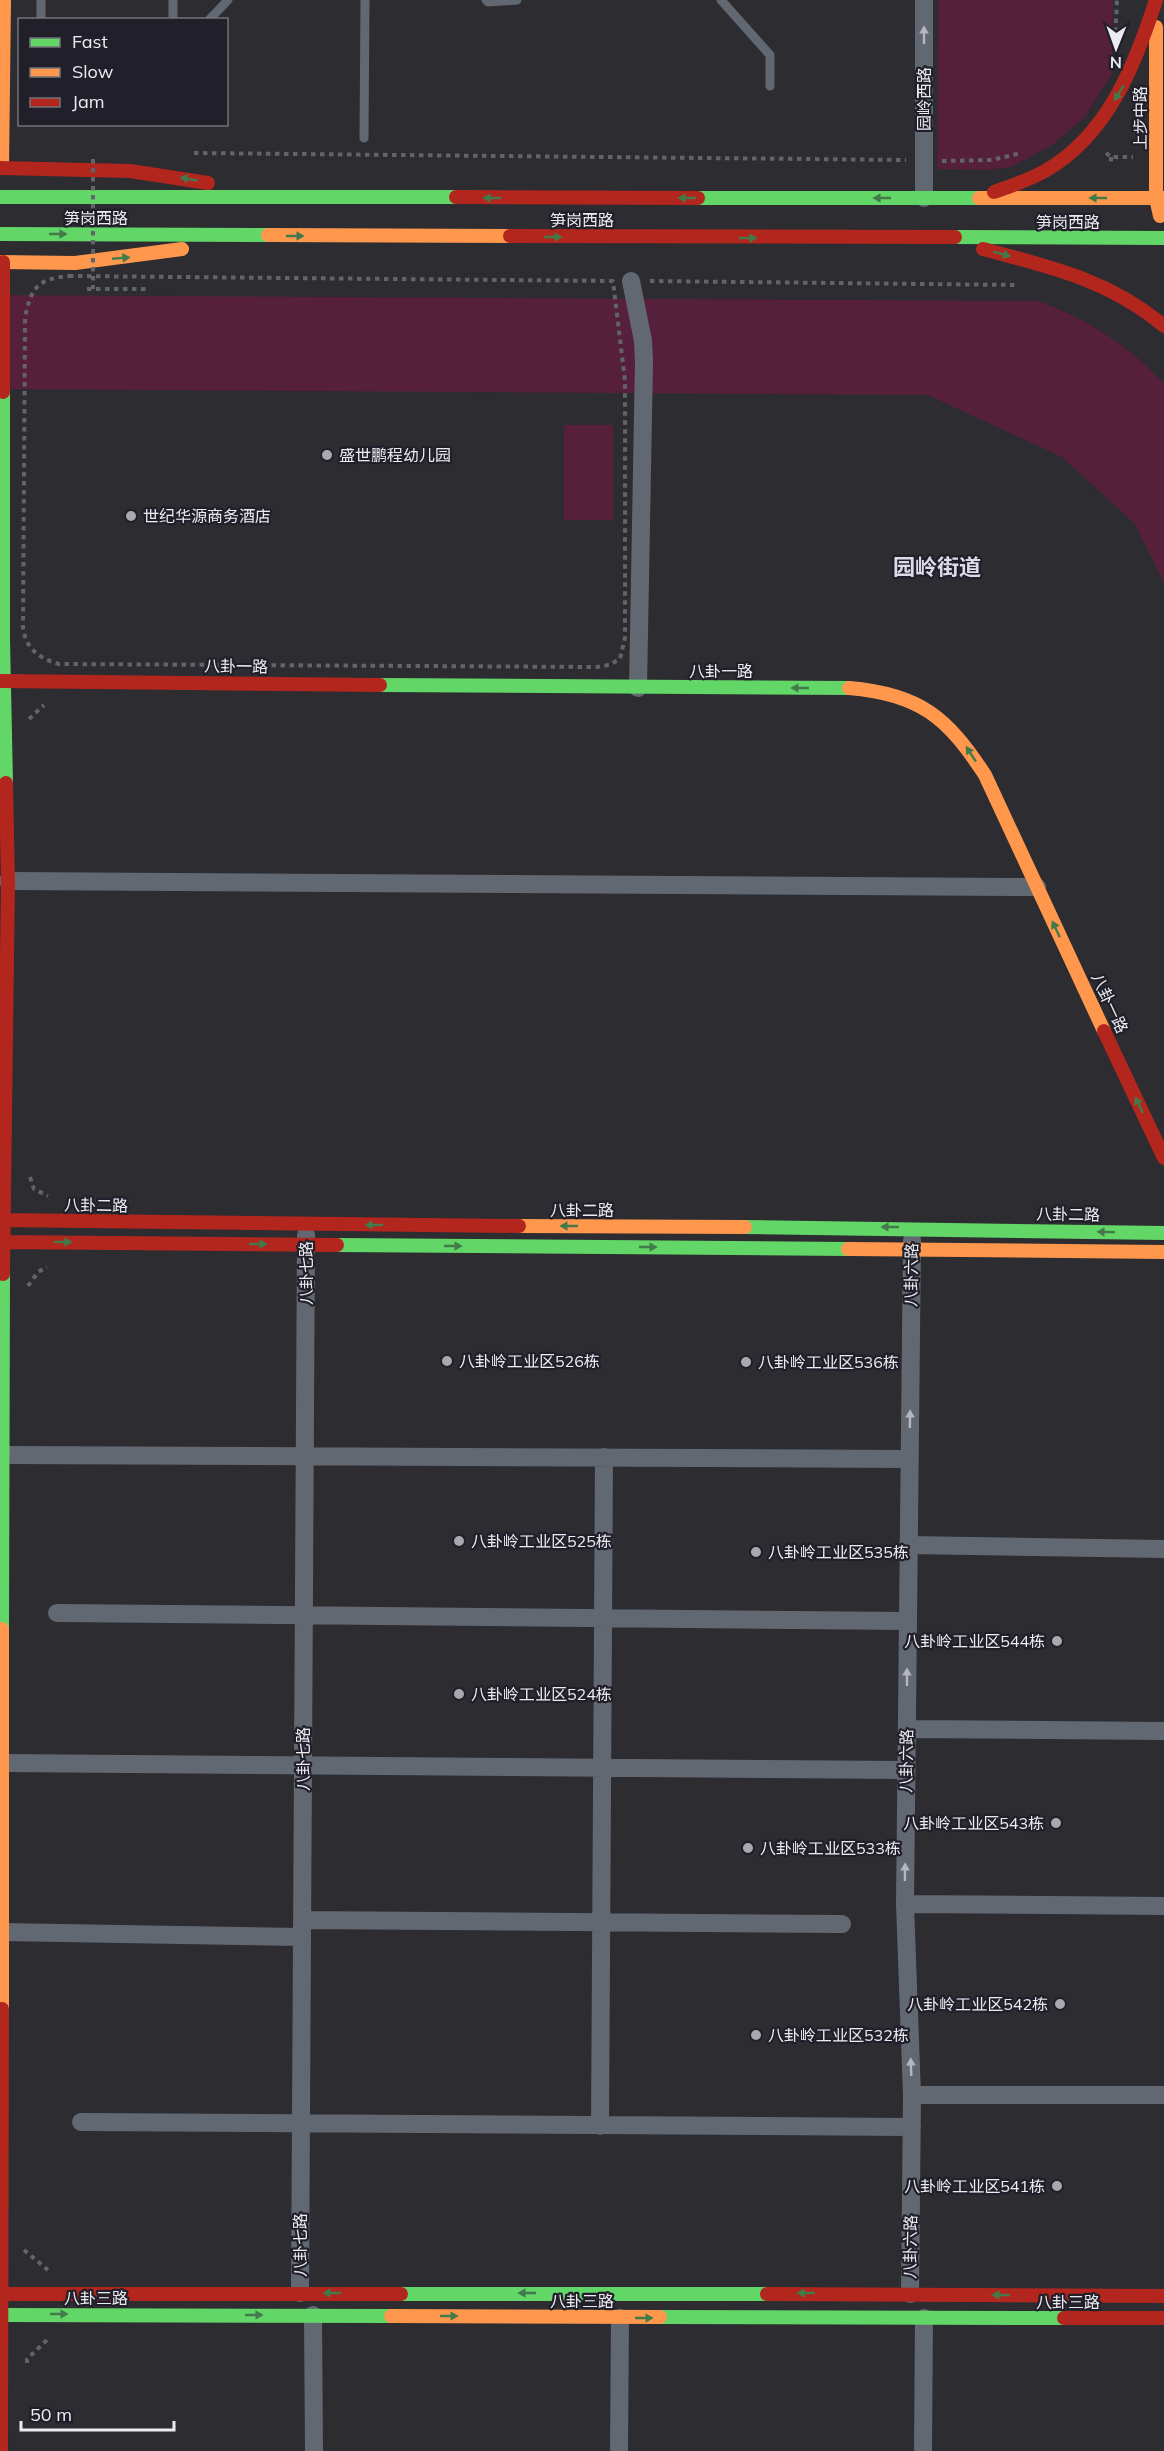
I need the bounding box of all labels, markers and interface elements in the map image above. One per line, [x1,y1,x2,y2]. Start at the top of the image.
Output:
legend [18,18,228,126]
north arrow [1086,18,1146,78]
one-way arrow [919,25,929,44]
text: Fast [72,30,108,53]
text: N [1110,53,1122,73]
text: Slow [72,60,114,83]
street label: 园岭西路 [914,67,934,131]
one-way arrow [1114,85,1125,101]
street label: 上步中路 [1130,86,1150,150]
text: Jam [72,90,105,113]
one-way arrow [179,175,198,184]
one-way arrow [482,193,501,203]
one-way arrow [677,193,696,203]
one-way arrow [872,193,891,203]
one-way arrow [1088,193,1107,203]
street label: 笋岗西路 [64,208,128,228]
street label: 笋岗西路 [550,210,614,230]
street label: 笋岗西路 [1036,212,1100,232]
one-way arrow [49,229,68,239]
one-way arrow [286,231,305,240]
one-way arrow [544,232,563,242]
one-way arrow [739,233,758,243]
one-way arrow [993,250,1011,259]
one-way arrow [112,253,131,263]
place label: 盛世鹏程幼儿园 [339,445,451,465]
marker: 盛世鹏程幼儿园 [320,448,334,462]
place label: 世纪华源商务酒店 [143,506,271,526]
marker: 世纪华源商务酒店 [124,509,138,523]
district label: 园岭街道 [893,553,981,581]
street label: 八卦一路 [204,655,268,677]
street label: 八卦一路 [689,661,753,681]
one-way arrow [790,683,809,693]
one-way arrow [966,746,977,762]
one-way arrow [1052,920,1061,937]
street label: 八卦一路 [1087,970,1133,1036]
one-way arrow [1135,1097,1144,1114]
street label: 八卦二路 [64,1194,128,1216]
street label: 八卦二路 [550,1200,614,1220]
street label: 八卦二路 [1036,1203,1100,1225]
one-way arrow [364,1220,383,1230]
one-way arrow [559,1221,578,1231]
one-way arrow [880,1223,899,1232]
one-way arrow [1096,1227,1115,1237]
one-way arrow [53,1237,72,1246]
one-way arrow [248,1239,267,1249]
street label: 八卦七路 [296,1241,316,1305]
one-way arrow [443,1241,462,1250]
one-way arrow [638,1242,657,1252]
street label: 八卦六路 [900,1243,922,1307]
place label: 八卦岭工业区526栋 [459,1351,600,1371]
place label: 八卦岭工业区536栋 [758,1352,899,1372]
marker: 八卦岭工业区526栋 [440,1354,454,1368]
marker: 八卦岭工业区536栋 [739,1355,753,1369]
one-way arrow [905,1410,915,1429]
place label: 八卦岭工业区525栋 [471,1531,612,1551]
marker: 八卦岭工业区525栋 [452,1534,466,1548]
place label: 八卦岭工业区535栋 [768,1542,909,1562]
marker: 八卦岭工业区535栋 [749,1545,763,1559]
place label: 八卦岭工业区544栋 [904,1631,1045,1651]
marker: 八卦岭工业区544栋 [1050,1634,1064,1648]
one-way arrow [902,1668,912,1687]
place label: 八卦岭工业区524栋 [471,1684,612,1704]
marker: 八卦岭工业区524栋 [452,1687,466,1701]
street label: 八卦七路 [293,1727,313,1791]
street label: 八卦六路 [895,1729,917,1793]
place label: 八卦岭工业区543栋 [903,1813,1044,1833]
marker: 八卦岭工业区543栋 [1049,1816,1063,1830]
place label: 八卦岭工业区533栋 [760,1838,901,1858]
marker: 八卦岭工业区533栋 [741,1841,755,1855]
one-way arrow [900,1863,910,1882]
place label: 八卦岭工业区542栋 [907,1994,1048,2014]
marker: 八卦岭工业区542栋 [1053,1997,1067,2011]
place label: 八卦岭工业区532栋 [768,2025,909,2045]
marker: 八卦岭工业区532栋 [749,2028,763,2042]
one-way arrow [907,2058,916,2077]
place label: 八卦岭工业区541栋 [904,2176,1045,2196]
marker: 八卦岭工业区541栋 [1050,2179,1064,2193]
street label: 八卦七路 [290,2213,310,2277]
street label: 八卦六路 [899,2215,921,2279]
street label: 八卦三路 [64,2288,128,2308]
one-way arrow [322,2288,341,2298]
one-way arrow [517,2288,536,2298]
one-way arrow [796,2289,815,2298]
one-way arrow [991,2290,1010,2300]
street label: 八卦三路 [550,2291,614,2311]
street label: 八卦三路 [1036,2292,1100,2312]
one-way arrow [49,2309,68,2319]
one-way arrow [244,2310,263,2320]
one-way arrow [439,2311,458,2321]
one-way arrow [634,2313,653,2323]
scale bar [21,2394,174,2432]
text: 50 m [30,2403,72,2426]

